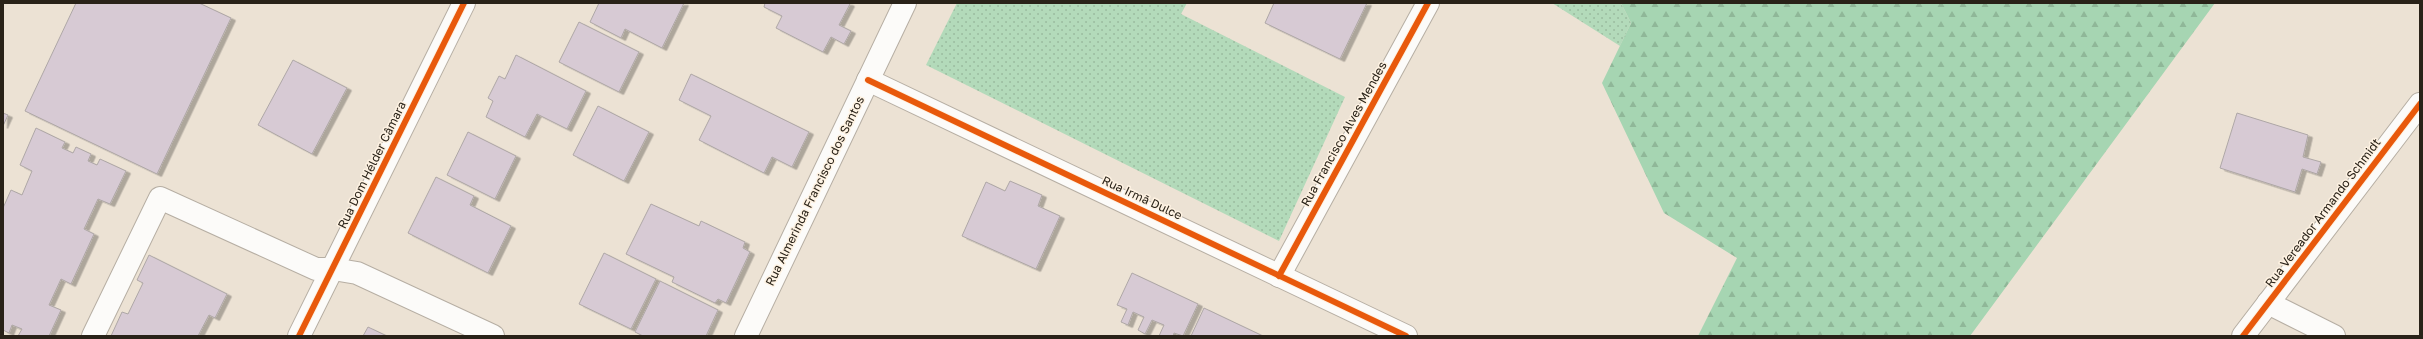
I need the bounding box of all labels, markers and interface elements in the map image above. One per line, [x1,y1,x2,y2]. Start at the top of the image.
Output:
street label: Rua Francisco Alves Mendes [1297,59,1390,209]
street label: Rua Almerinda Francisco dos Santos [762,93,867,288]
street label: Rua Dom Hélder Câmara [334,99,409,231]
street label: Rua Vereador Armando Schmidt [2262,135,2384,290]
street label: Rua Irmã Dulce [1100,172,1185,223]

